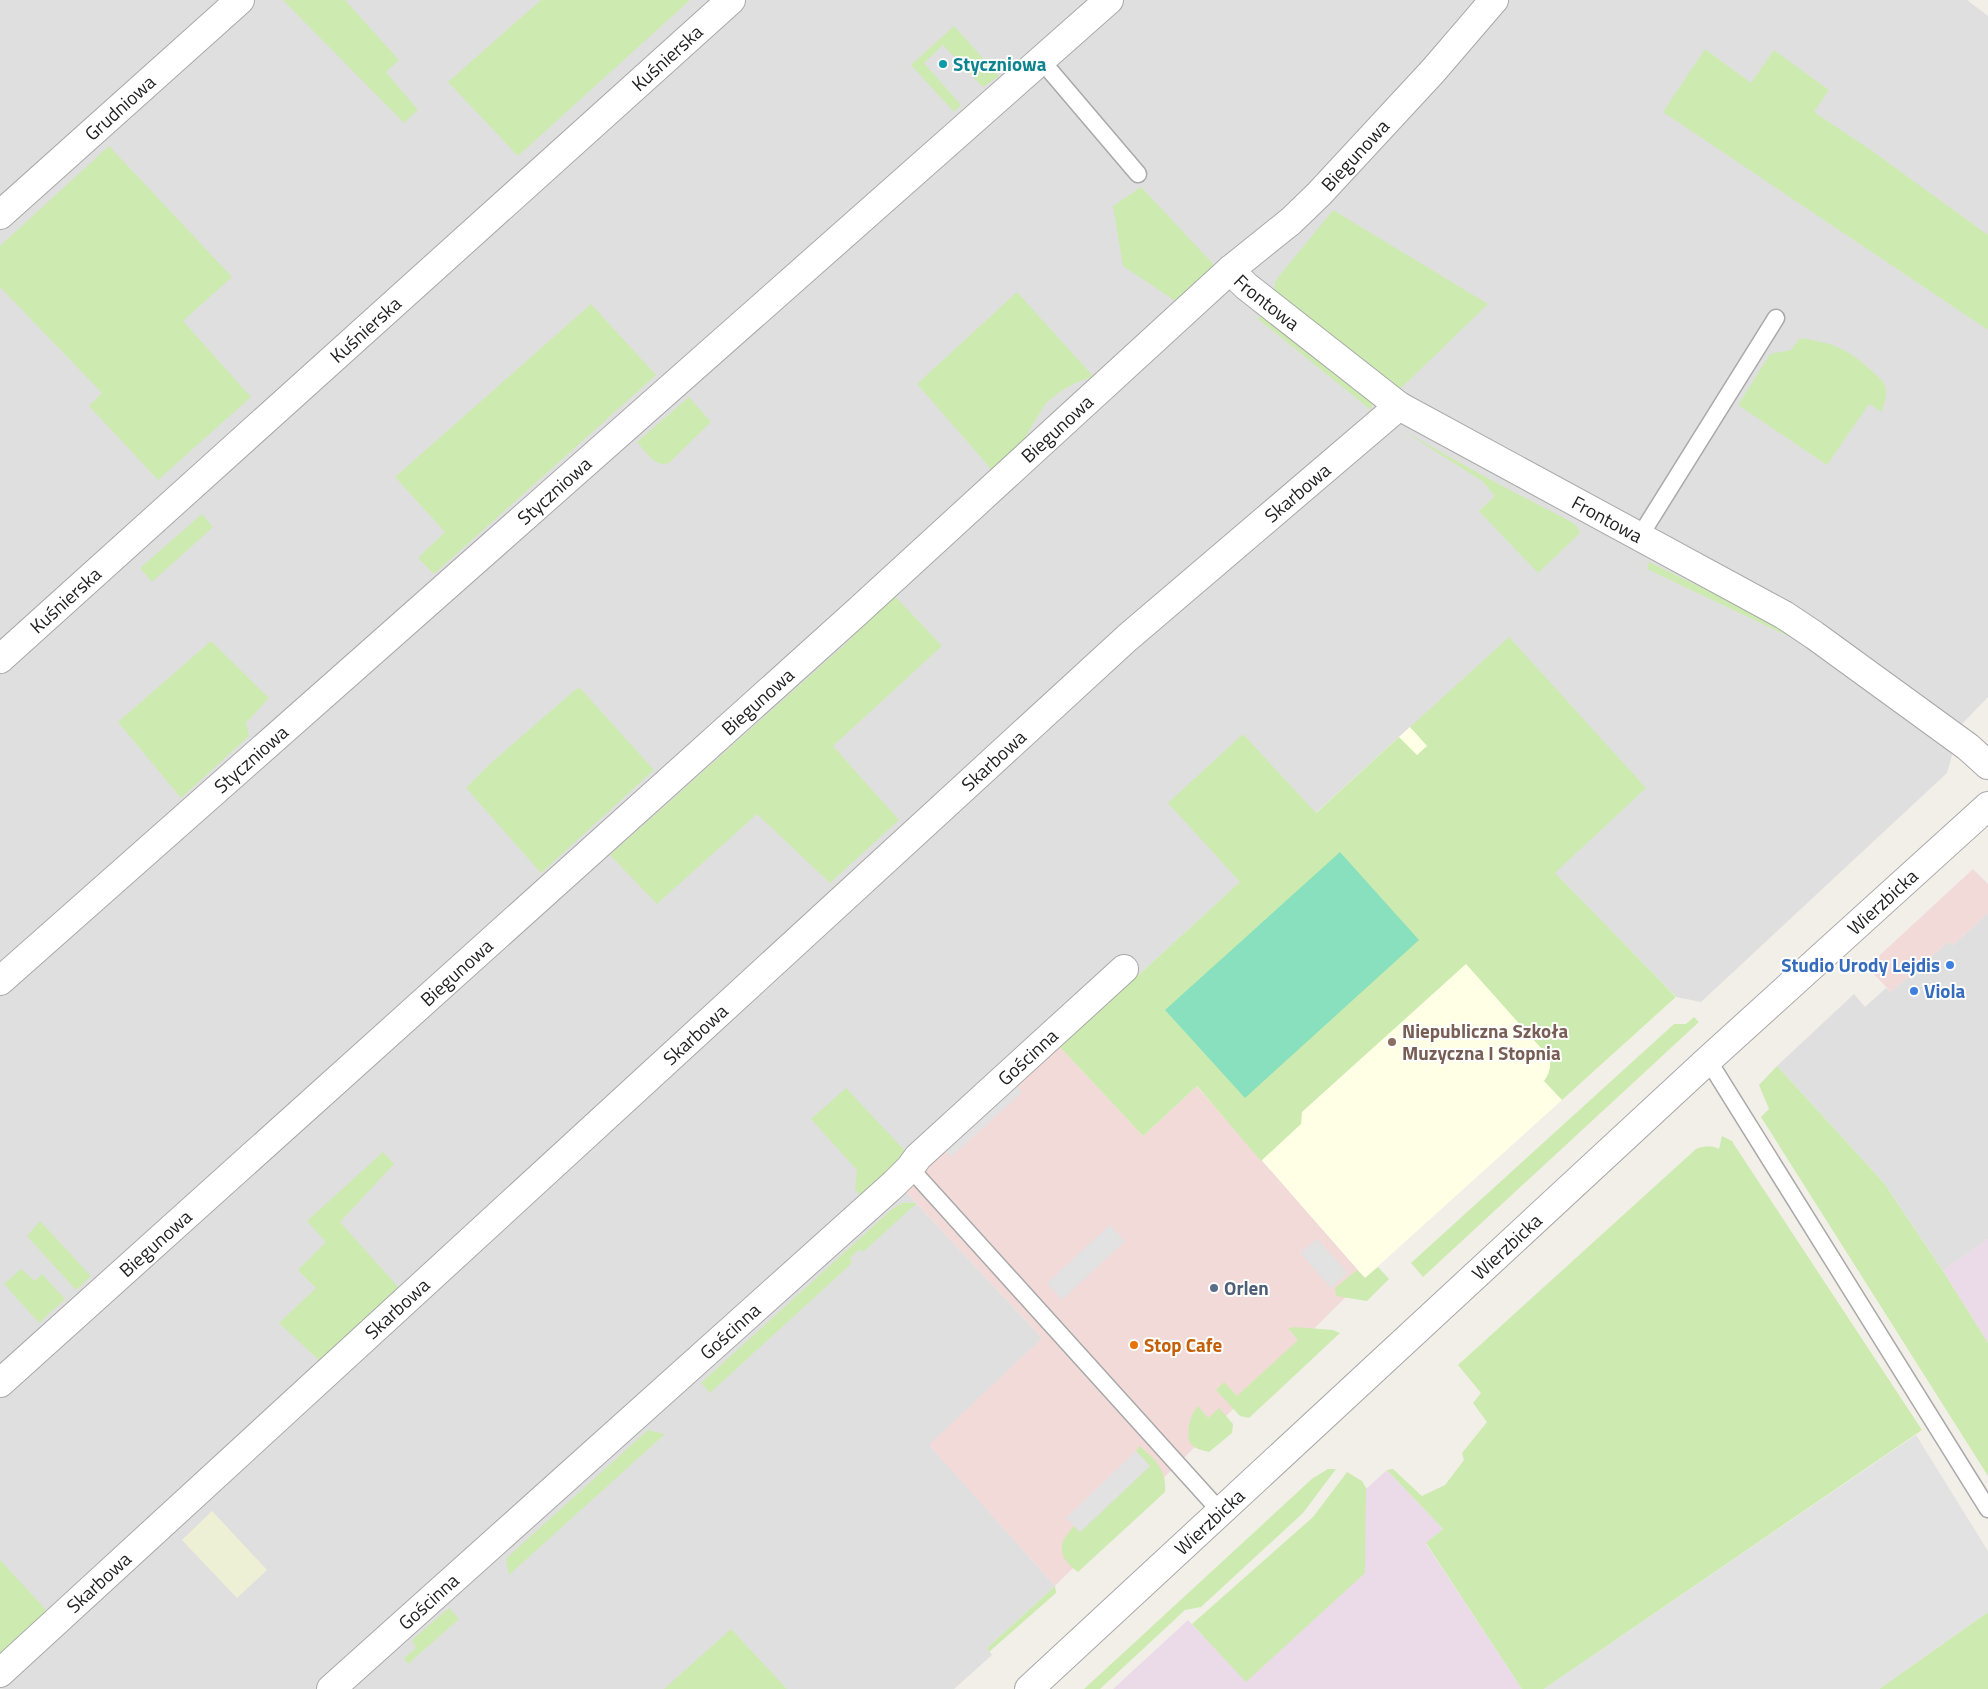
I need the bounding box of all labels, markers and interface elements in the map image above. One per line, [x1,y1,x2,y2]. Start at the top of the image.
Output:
street label: Kuśnierska [624,17,709,97]
place label: Styczniowa [953,49,1047,78]
marker: Styczniowa [937,58,949,70]
street label: Grudniowa [78,67,162,147]
street label: Biegunowa [1314,112,1396,197]
street label: Frontowa [1228,267,1307,337]
street label: Kuśnierska [323,289,408,369]
street label: Biegunowa [1014,387,1100,469]
street label: Styczniowa [510,449,598,531]
street label: Skarbowa [1257,455,1337,529]
street label: Frontowa [1567,488,1649,550]
street label: Kuśnierska [23,559,108,640]
street label: Biegunowa [714,660,801,742]
street label: Styczniowa [207,717,295,800]
street label: Skarbowa [954,722,1033,798]
street label: Wierzbicka [1840,861,1924,941]
street label: Biegunowa [413,931,499,1013]
place label: Studio Urody Lejdis [1781,950,1940,979]
marker: Studio Urody Lejdis [1944,959,1956,971]
place label: Viola [1924,976,1966,1005]
marker: Viola [1908,985,1920,997]
street label: Skarbowa [656,996,734,1072]
place label: Niepubliczna Szkoła Muzyczna I Stopnia [1402,1016,1568,1067]
street label: Gościnna [991,1021,1064,1092]
marker: Niepubliczna Szkoła Muzyczna I Stopnia [1386,1036,1398,1048]
street label: Biegunowa [112,1202,198,1284]
street label: Wierzbicka [1465,1206,1548,1286]
street label: Skarbowa [358,1270,436,1346]
place label: Orlen [1224,1273,1269,1302]
marker: Orlen [1208,1282,1220,1294]
street label: Gościnna [693,1295,767,1366]
place label: Stop Cafe [1144,1330,1223,1359]
marker: Stop Cafe [1128,1339,1140,1351]
street label: Wierzbicka [1167,1481,1251,1562]
street label: Skarbowa [59,1544,138,1620]
street label: Gościnna [391,1566,465,1636]

